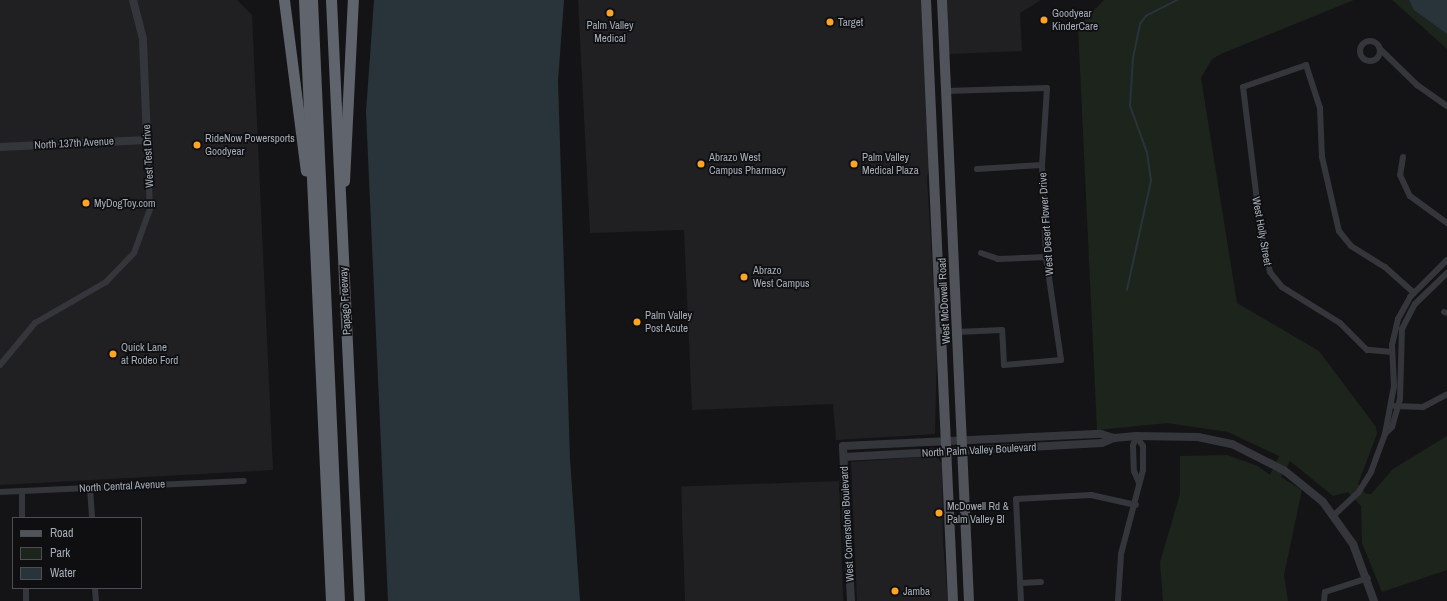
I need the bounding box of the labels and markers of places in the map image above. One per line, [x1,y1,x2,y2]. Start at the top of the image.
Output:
place label: Goodyear KinderCare [1052,7,1098,33]
marker: Palm Valley Medical [605,8,615,18]
place label: Target [838,15,863,29]
marker: Goodyear KinderCare [1039,15,1049,25]
marker: Target [825,17,835,27]
place label: Palm Valley Medical [587,19,633,45]
place label: RideNow Powersports Goodyear [205,132,295,158]
marker: RideNow Powersports Goodyear [192,140,202,150]
place label: Abrazo West Campus Pharmacy [709,151,786,177]
place label: Palm Valley Medical Plaza [862,151,919,177]
marker: Abrazo West Campus Pharmacy [696,159,706,169]
marker: Palm Valley Medical Plaza [849,159,859,169]
place label: MyDogToy.com [94,196,155,210]
marker: MyDogToy.com [81,198,91,208]
place label: Abrazo West Campus [753,264,809,290]
marker: Abrazo West Campus [738,271,750,283]
place label: Palm Valley Post Acute [645,309,692,335]
marker: Palm Valley Post Acute [632,317,642,327]
place label: Quick Lane at Rodeo Ford [121,341,178,367]
marker: Quick Lane at Rodeo Ford [108,349,118,359]
place label: McDowell Rd & Palm Valley Bl [947,500,1009,526]
marker: McDowell Rd & Palm Valley Bl [934,508,944,518]
place label: Jamba [903,584,930,598]
marker: Jamba [890,586,900,596]

